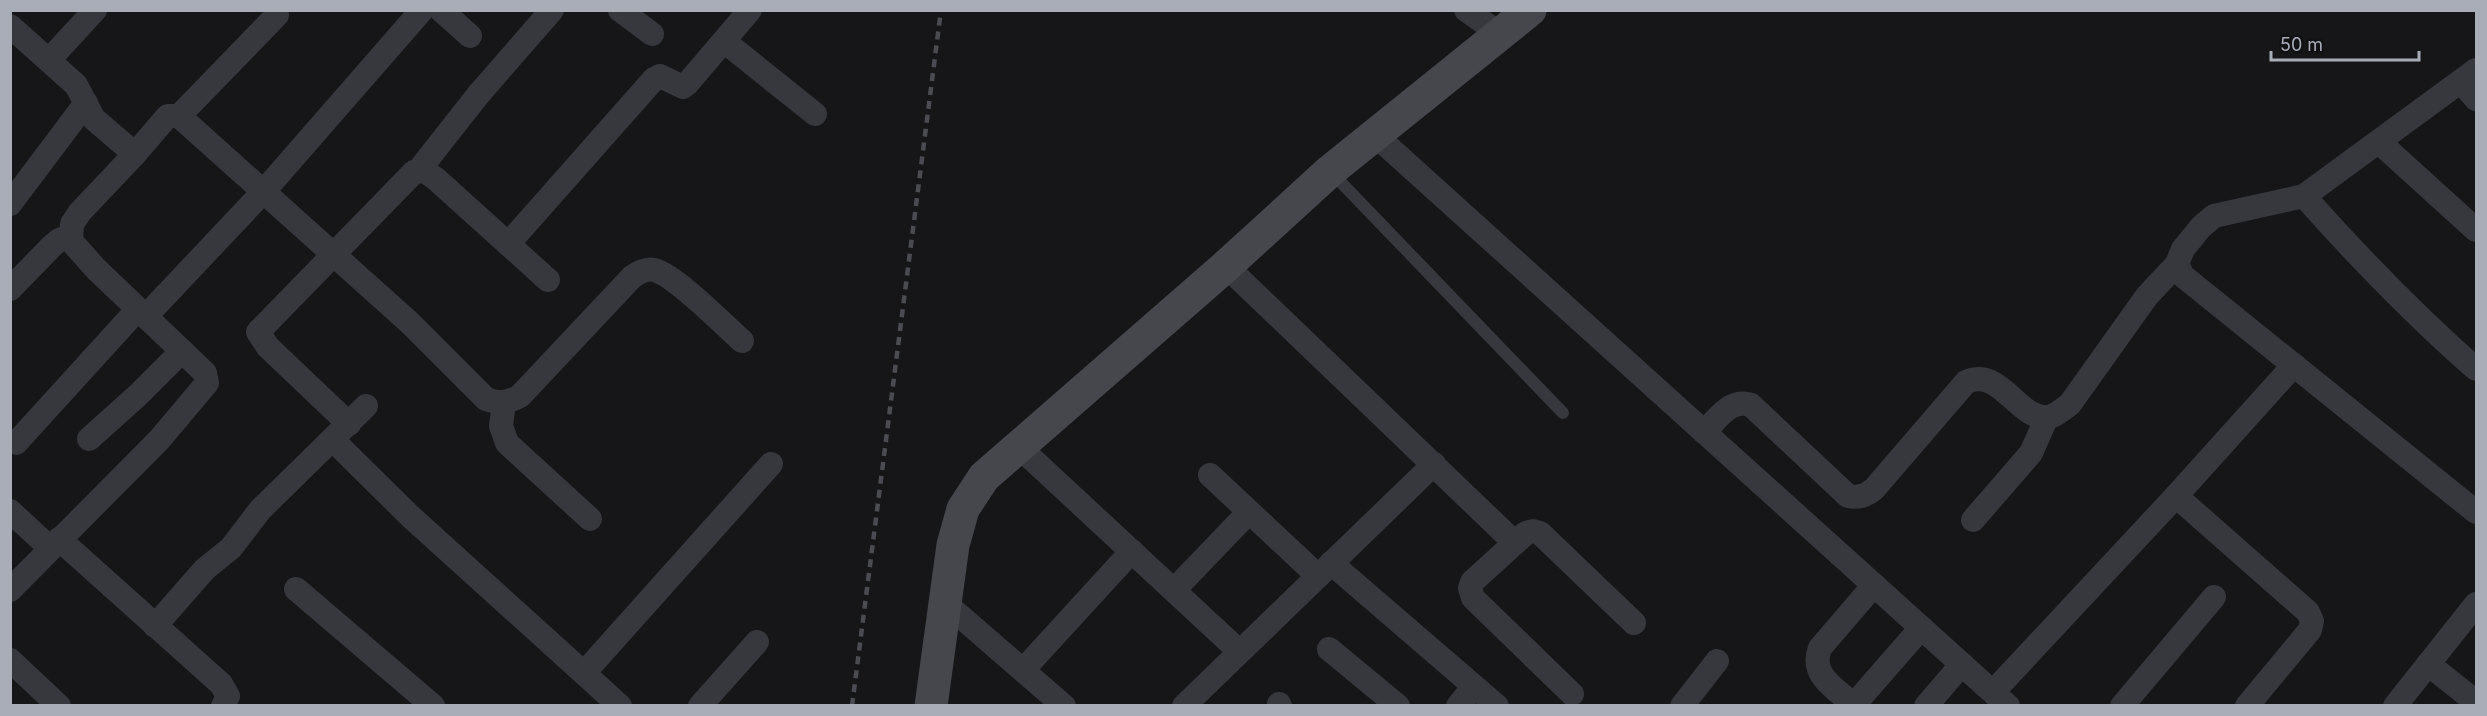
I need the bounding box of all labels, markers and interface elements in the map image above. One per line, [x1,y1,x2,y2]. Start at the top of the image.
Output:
scale bar [2271,24,2420,62]
text: 50 m [2280,34,2323,55]

